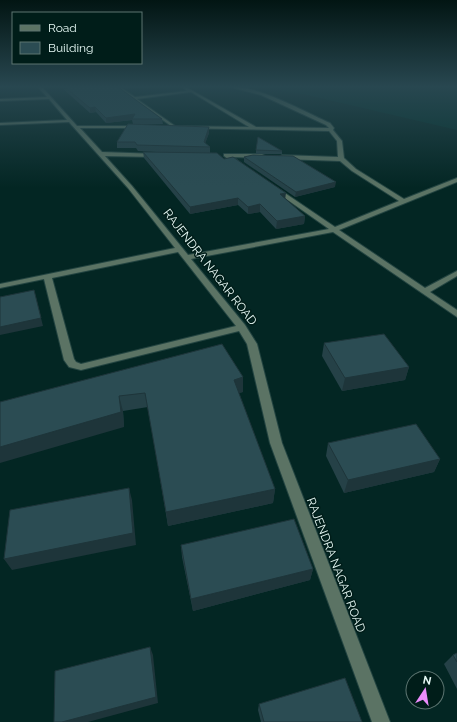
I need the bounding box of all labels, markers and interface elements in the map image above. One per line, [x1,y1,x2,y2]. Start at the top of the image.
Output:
legend [12,12,142,64]
text: Road [48,21,77,35]
text: Building [48,41,94,55]
street label: RAJENDRA NAGAR ROAD [160,206,260,328]
street label: RAJENDRA NAGAR ROAD [304,496,368,635]
north arrow [405,670,445,710]
text: N [422,673,432,688]

